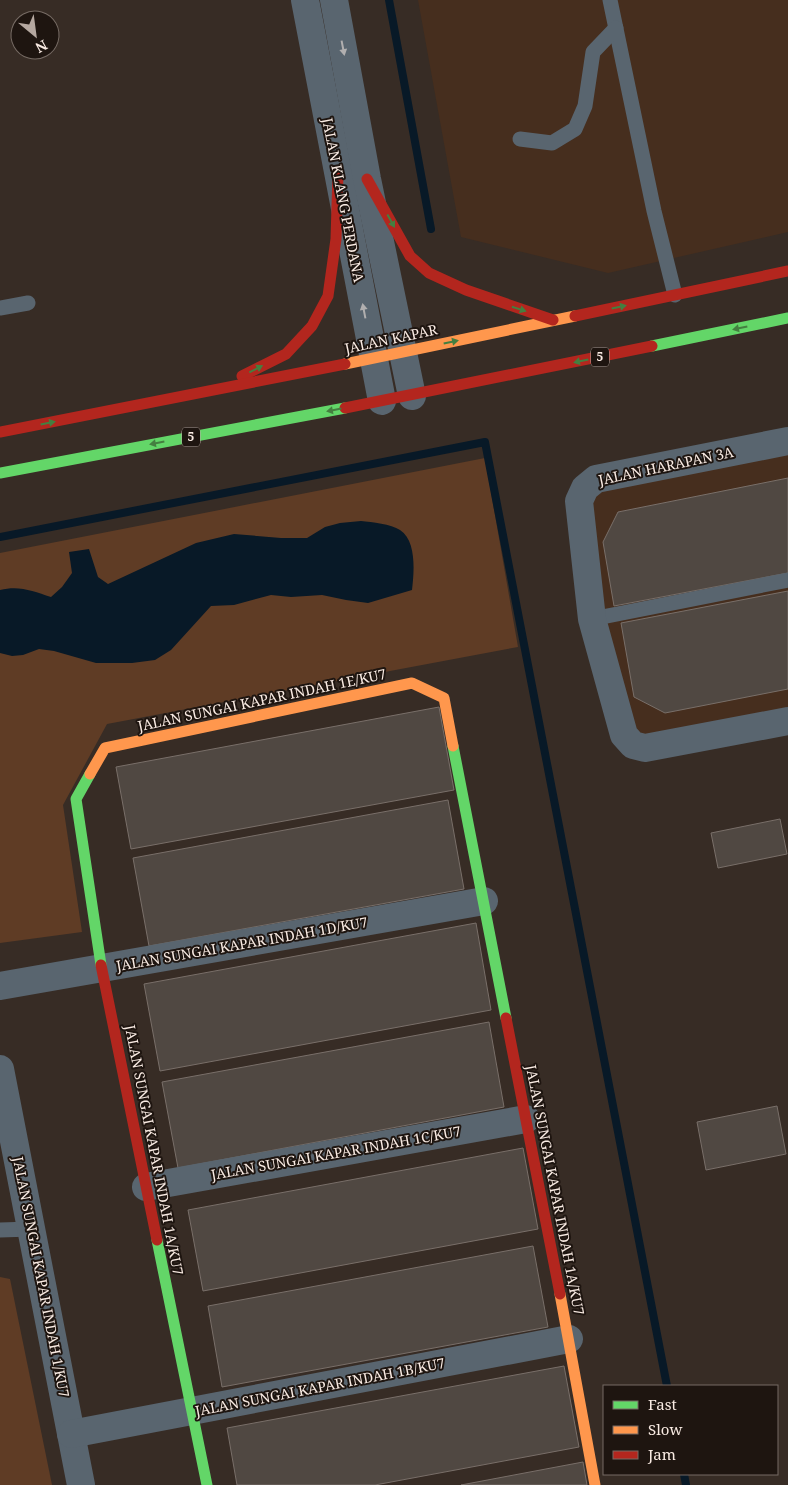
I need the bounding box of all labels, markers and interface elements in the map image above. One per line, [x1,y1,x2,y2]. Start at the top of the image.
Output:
north arrow [10,10,60,60]
text: N [32,36,51,58]
one-way arrow [339,40,347,56]
street label: JALAN KLANG PERDANA [318,115,369,284]
one-way arrow [386,215,395,228]
one-way arrow [611,302,627,310]
one-way arrow [360,303,368,318]
one-way arrow [512,305,527,313]
street label: JALAN KAPAR [342,319,440,358]
one-way arrow [733,324,748,332]
one-way arrow [443,338,458,346]
road number: 5 [591,348,609,367]
one-way arrow [574,357,589,365]
one-way arrow [248,365,263,373]
one-way arrow [325,406,341,414]
one-way arrow [40,418,56,426]
road number: 5 [182,428,200,447]
one-way arrow [149,439,164,447]
street label: JALAN HARAPAN 3A [596,442,735,489]
street label: JALAN SUNGAI KAPAR INDAH 1E/KU7 [135,664,388,735]
street label: JALAN SUNGAI KAPAR INDAH 1D/KU7 [114,912,369,975]
street label: JALAN SUNGAI KAPAR INDAH 1A/KU7 [121,1022,188,1277]
street label: JALAN SUNGAI KAPAR INDAH 1A/KU7 [522,1062,589,1317]
street label: JALAN SUNGAI KAPAR INDAH 1C/KU7 [209,1121,462,1184]
street label: JALAN SUNGAI KAPAR INDAH 1/KU7 [9,1154,74,1399]
street label: JALAN SUNGAI KAPAR INDAH 1B/KU7 [192,1353,446,1420]
legend [603,1385,778,1475]
text: Fast [648,1394,677,1414]
text: Slow [648,1419,682,1439]
text: Jam [647,1444,676,1464]

